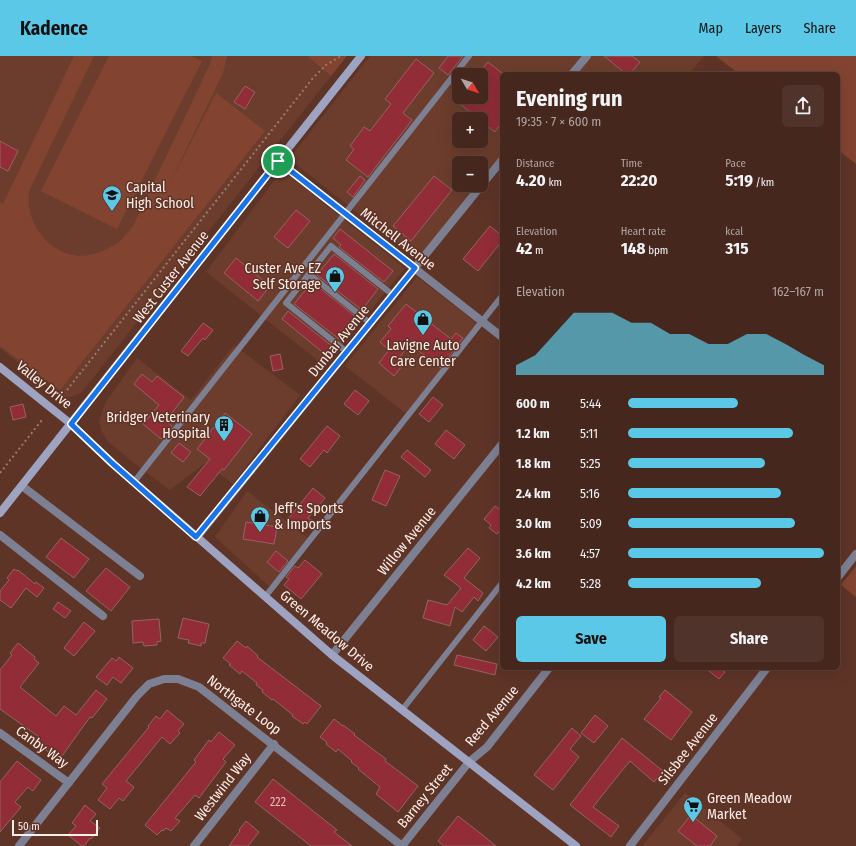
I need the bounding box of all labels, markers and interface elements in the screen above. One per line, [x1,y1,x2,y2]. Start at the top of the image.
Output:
text: Kadence [20,17,88,40]
text: Map [699,20,723,37]
text: Layers [745,20,781,37]
text: Share [803,20,836,37]
north arrow [452,68,488,104]
map controls [452,68,488,192]
text: Evening run [516,85,623,112]
button: share [782,85,824,127]
button: + [452,112,488,148]
text: 19:35 · 7 × 600 m [516,114,601,129]
pin [261,144,295,178]
icon: arrive [267,150,289,172]
button: − [452,156,488,192]
text: Distance [516,157,555,170]
text: Time [621,157,642,170]
text: Pace [725,157,746,170]
text: 4.20 [516,170,546,191]
text: 22:20 [621,170,657,191]
text: 5:19 [725,170,753,191]
text: km [546,176,562,189]
text: /km [753,176,774,189]
place label: Capital High School [126,179,194,212]
school or university icon: Capital High School [101,184,123,212]
street label: Mitchell Avenue [357,204,439,274]
text: Elevation [516,225,557,238]
text: Heart rate [621,225,666,238]
text: kcal [725,225,743,238]
street label: West Custer Avenue [130,227,212,327]
text: 42 [516,238,532,259]
text: 148 [621,238,646,259]
text: 315 [725,238,749,259]
text: m [532,244,543,257]
text: bpm [646,244,668,257]
place label: Custer Ave EZ Self Storage [245,260,321,293]
shop icon: Custer Ave EZ Self Storage [324,265,346,293]
text: Elevation [516,284,565,299]
text: 162–167 m [772,284,824,299]
street label: Dunbar Avenue [305,302,373,380]
shop icon: Lavigne Auto Care Center [412,308,434,336]
place label: Lavigne Auto Care Center [386,337,460,370]
street label: Valley Drive [13,357,75,413]
text: 600 m [516,396,550,411]
text: 5:44 [580,396,601,411]
place label: Bridger Veterinary Hospital [106,409,211,442]
building icon: Bridger Veterinary Hospital [213,414,235,442]
text: 1.2 km [516,426,550,441]
text: 5:11 [580,426,598,441]
text: 1.8 km [516,456,551,471]
text: 5:25 [580,456,600,471]
text: 2.4 km [516,486,551,501]
text: 5:16 [580,486,600,501]
place label: Jeff's Sports & Imports [274,500,343,533]
street label: Willow Avenue [374,503,440,579]
shop icon: Jeff's Sports & Imports [249,505,271,533]
text: 3.0 km [516,516,551,531]
text: 5:09 [580,516,602,531]
text: 3.6 km [516,546,551,561]
text: 4:57 [580,546,600,561]
text: 4.2 km [516,576,551,591]
text: 5:28 [580,576,601,591]
street label: Green Meadow Drive [276,587,378,675]
button: Save [516,616,666,662]
button: Share [674,616,824,662]
street label: Northgate Loop [204,672,284,738]
street label: Reed Avenue [462,682,522,750]
street label: Silsbee Avenue [655,710,721,788]
street label: Canby Way [12,722,72,772]
street label: Westwind Way [191,749,255,824]
street label: Barney Street [394,760,456,832]
place label: Green Meadow Market [707,790,792,823]
house number: 222 [270,795,286,809]
supermarket icon: Green Meadow Market [682,795,704,823]
scale bar [12,818,98,837]
text: 50 m [18,820,40,833]

